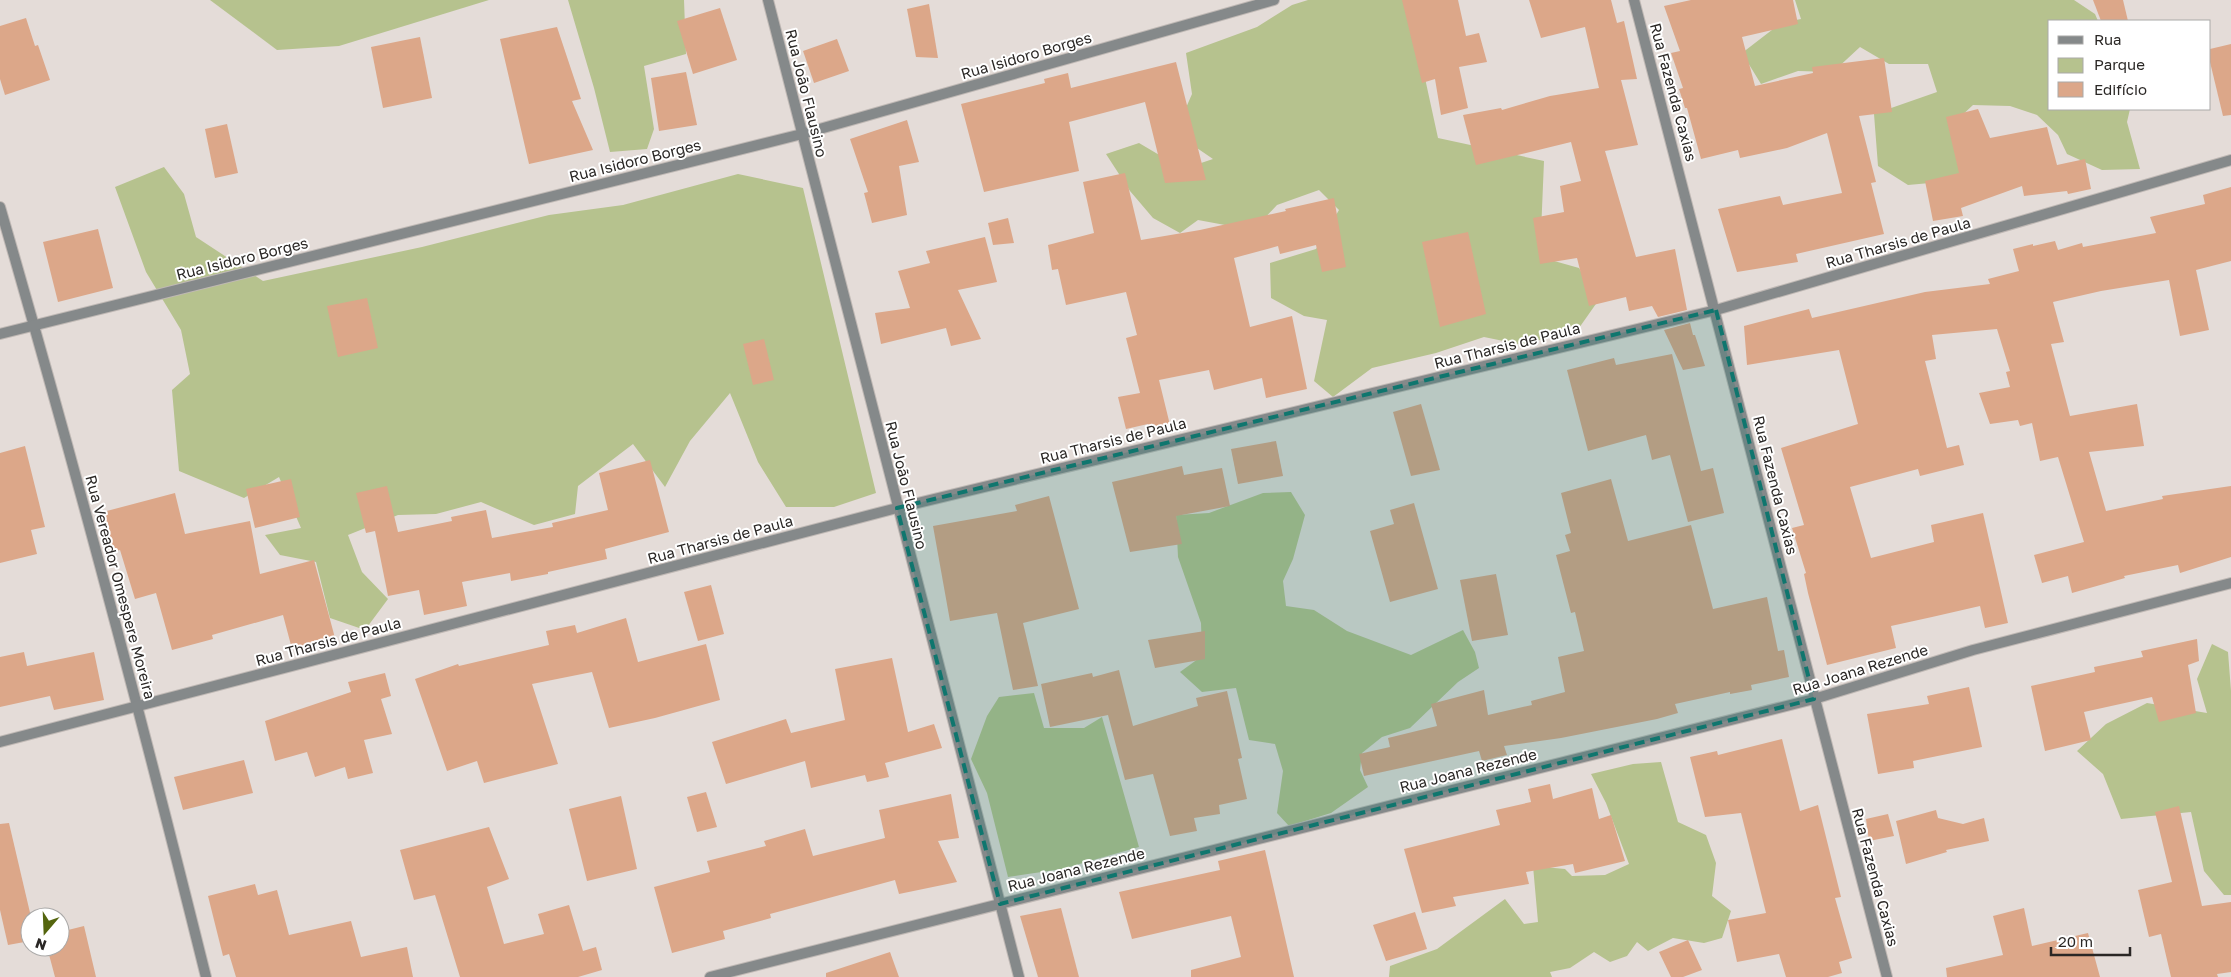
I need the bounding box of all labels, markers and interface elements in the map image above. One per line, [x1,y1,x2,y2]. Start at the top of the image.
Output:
legend [2048,20,2211,110]
street label: Rua Fazenda Caxias [1647,21,1701,163]
street label: Rua João Flausino [782,27,832,159]
street label: Rua Isidoro Borges [959,28,1093,82]
text: Rua [2094,30,2121,48]
text: Parque [2094,55,2145,73]
text: Edifício [2094,80,2147,98]
street label: Rua Isidoro Borges [567,135,703,185]
street label: Rua Tharsis de Paula [1823,213,1973,271]
street label: Rua Isidoro Borges [174,233,310,283]
street label: Rua Tharsis de Paula [1432,318,1582,372]
street label: Rua Tharsis de Paula [1038,413,1188,467]
street label: Rua Fazenda Caxias [1750,414,1802,556]
street label: Rua João Flausino [882,419,932,551]
street label: Rua Vereador Omespere Moreira [82,473,160,701]
street label: Rua Tharsis de Paula [645,511,795,567]
street label: Rua Tharsis de Paula [253,613,403,669]
street label: Rua Joana Rezende [1790,640,1930,698]
street label: Rua Joana Rezende [1398,744,1539,796]
street label: Rua Fazenda Caxias [1849,806,1903,948]
street label: Rua Joana Rezende [1006,843,1147,895]
north arrow [20,907,70,957]
scale bar [2051,924,2130,956]
text: 20 m [2058,932,2093,950]
text: N [33,935,48,955]

